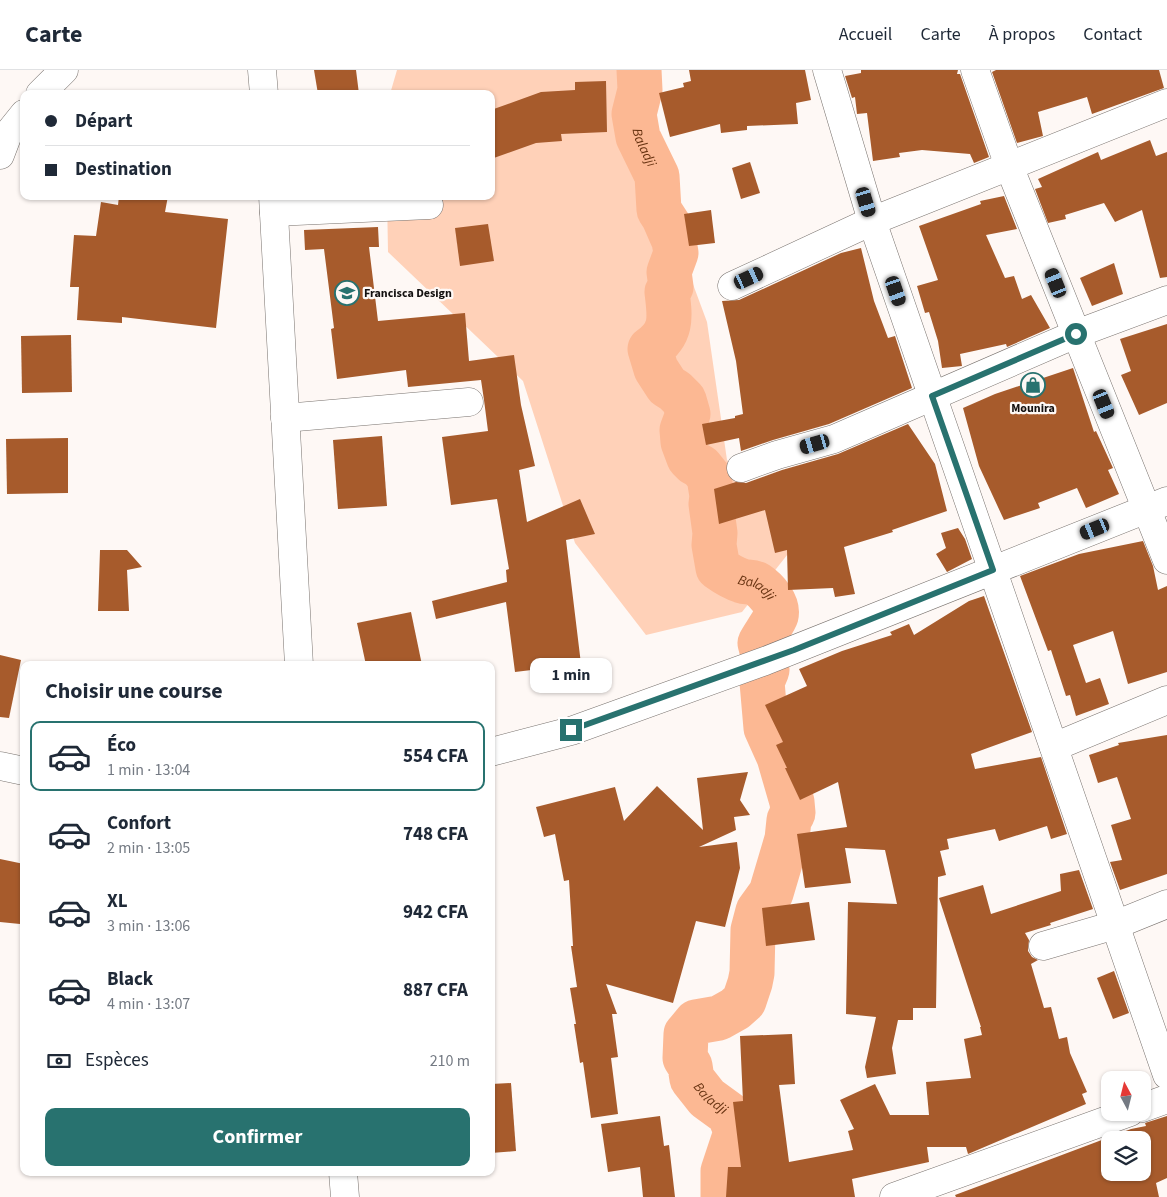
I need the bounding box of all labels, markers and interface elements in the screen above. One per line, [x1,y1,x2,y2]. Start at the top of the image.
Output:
text: Carte [25,17,82,52]
text: Accueil [839,22,892,47]
text: Carte [920,22,961,47]
text: À propos [989,22,1055,47]
text: Contact [1083,22,1142,47]
text: Départ [75,108,132,135]
water label: Baladji [627,127,661,171]
text: Destination [75,156,172,183]
car [854,185,877,219]
car [732,265,765,291]
car [1043,266,1068,300]
car [884,274,907,308]
school or university icon: Francisca Design [334,280,360,306]
place label: Francisca Design [364,285,452,302]
route start [1065,323,1087,345]
shop icon: Mounira [1020,372,1046,398]
car [1091,387,1116,421]
place label: Mounira [1011,400,1055,417]
car [798,433,831,455]
car [1078,516,1111,542]
water label: Baladji [735,570,780,605]
callout: 1 min [530,658,612,692]
text: 1 min [552,664,590,686]
text: Choisir une course [45,675,223,707]
route end [560,719,582,741]
text: Éco [107,732,136,759]
icon: car [47,734,92,779]
text: 554 CFA [403,743,468,770]
text: 1 min · 13:04 [107,759,190,781]
text: Confort [107,810,171,837]
icon: car [47,812,92,857]
text: 748 CFA [403,821,468,848]
text: 2 min · 13:05 [107,837,190,859]
text: XL [107,888,128,915]
icon: car [47,890,92,935]
text: 942 CFA [403,899,468,926]
text: 3 min · 13:06 [107,915,190,937]
text: Black [107,966,153,993]
icon: car [47,968,92,1013]
text: 887 CFA [403,977,468,1004]
text: 4 min · 13:07 [107,993,190,1015]
icon: cash [45,1047,73,1075]
text: Espèces [85,1047,149,1074]
text: 210 m [430,1050,470,1072]
north arrow [1101,1071,1151,1121]
map controls [1101,1071,1151,1181]
water label: Baladji [688,1078,732,1120]
button: Confirmer [45,1108,470,1166]
button: layers [1101,1131,1151,1181]

